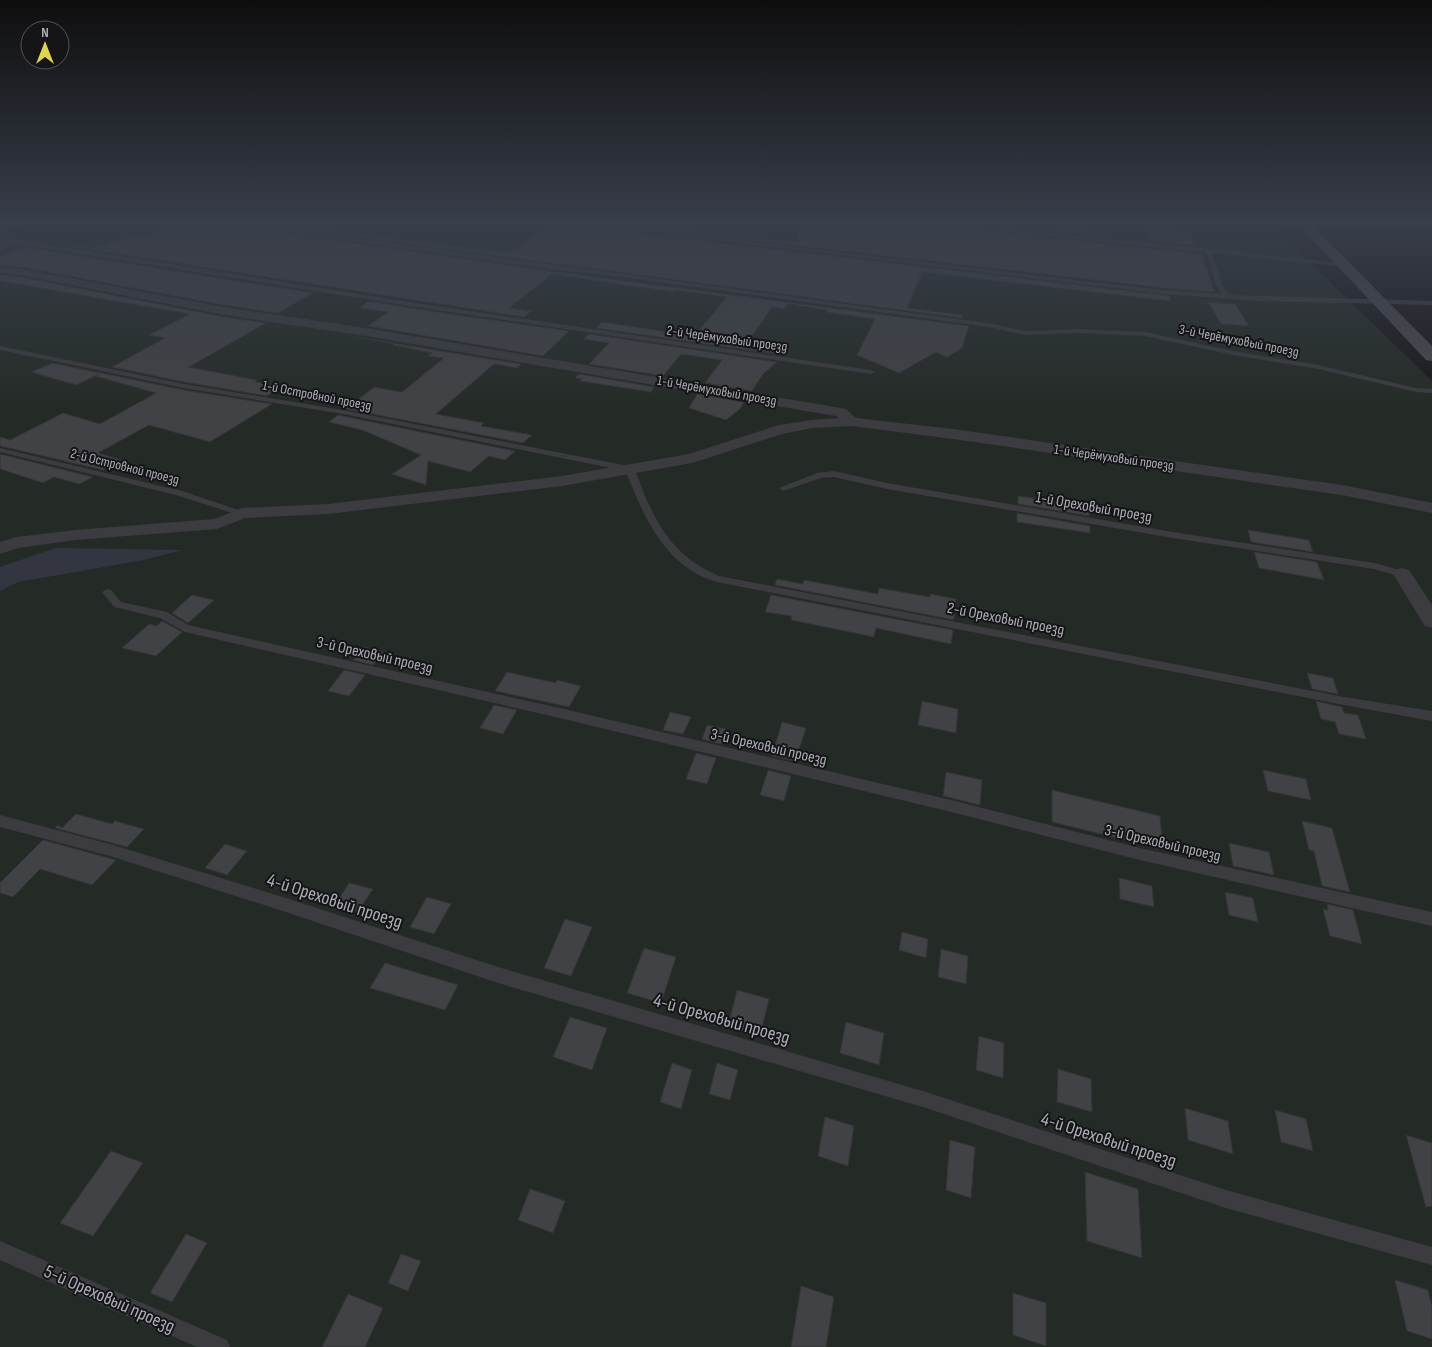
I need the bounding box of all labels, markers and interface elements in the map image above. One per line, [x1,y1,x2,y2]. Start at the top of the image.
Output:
north arrow [20,20,70,70]
text: N [41,24,49,41]
street label: 3-й Черёмуховый проезд [1177,321,1300,360]
street label: 2-й Черёмуховый проезд [665,322,788,355]
street label: 1-й Черёмуховый проезд [656,372,778,409]
street label: 1-й Островной проезд [261,377,373,414]
street label: 1-й Черёмуховый проезд [1053,441,1175,474]
street label: 2-й Островной проезд [69,445,181,488]
street label: 1-й Ореховый проезд [1034,488,1153,527]
street label: 2-й Ореховый проезд [946,599,1066,640]
street label: 3-й Ореховый проезд [315,633,435,678]
street label: 3-й Ореховый проезд [709,725,829,770]
street label: 3-й Ореховый проезд [1103,821,1223,866]
street label: 4-й Ореховый проезд [264,869,405,934]
street label: 4-й Ореховый проезд [651,989,793,1050]
street label: 4-й Ореховый проезд [1038,1108,1179,1173]
street label: 5-й Ореховый проезд [40,1260,178,1339]

